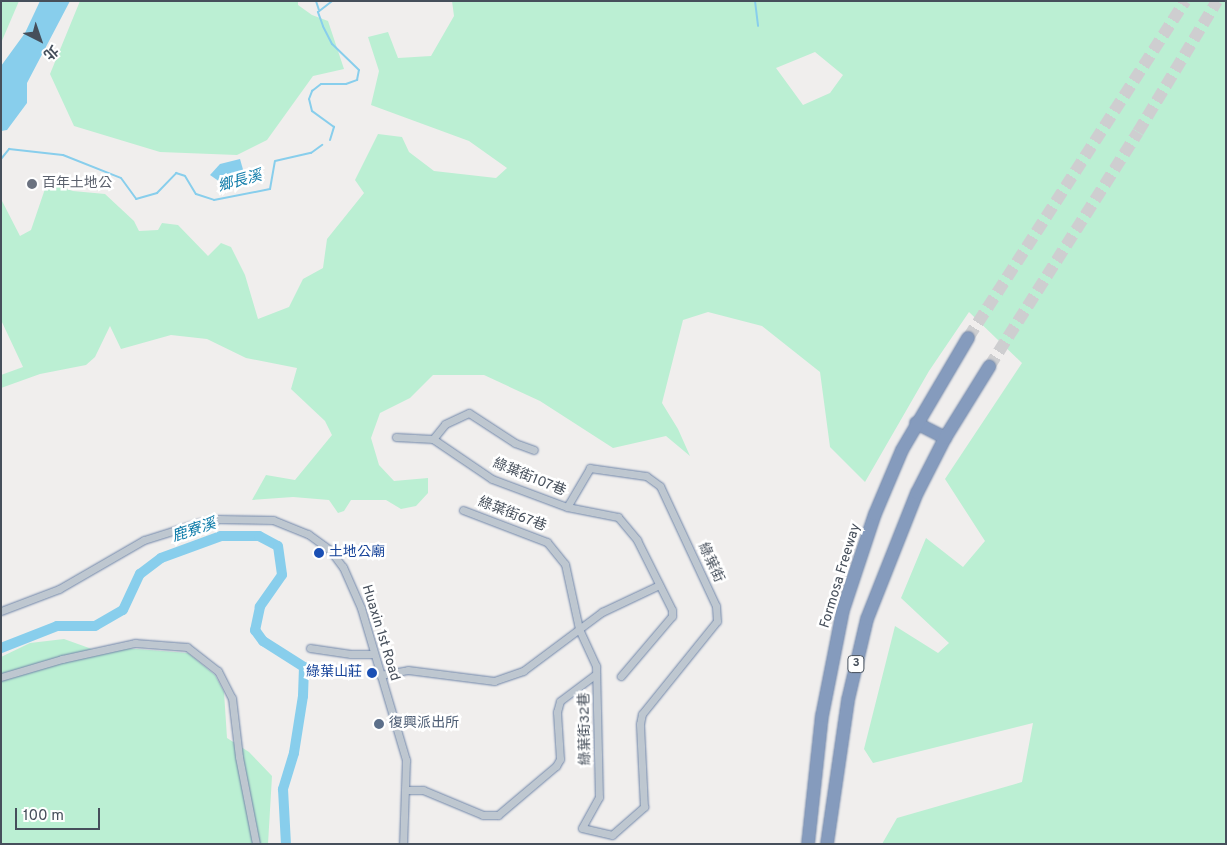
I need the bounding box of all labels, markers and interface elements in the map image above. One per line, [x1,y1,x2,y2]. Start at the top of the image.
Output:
north arrow [15,15,65,65]
text: 北 [39,41,61,63]
water label: 鄉長溪 [216,167,264,197]
place label: 百年土地公 [42,176,112,192]
marker: 百年土地公 [26,178,38,190]
street label: 綠葉街107巷 [490,456,568,500]
street label: 綠葉街67巷 [476,494,548,536]
water label: 鹿寮溪 [170,515,218,547]
street label: Formosa Freeway [817,522,865,630]
street label: 綠葉街 [694,540,726,586]
place label: 土地公廟 [329,545,385,561]
marker: 土地公廟 [313,547,325,559]
street label: Huaxin 1st Road [357,583,403,683]
road number: 3 [847,654,865,674]
place label: 綠葉山莊 [306,665,362,681]
marker: 綠葉山莊 [366,667,378,679]
street label: 綠葉街32巷 [577,693,595,765]
place label: 復興派出所 [389,716,459,732]
marker: 復興派出所 [373,718,385,730]
scale bar [18,798,102,830]
text: 100 m [23,807,64,826]

